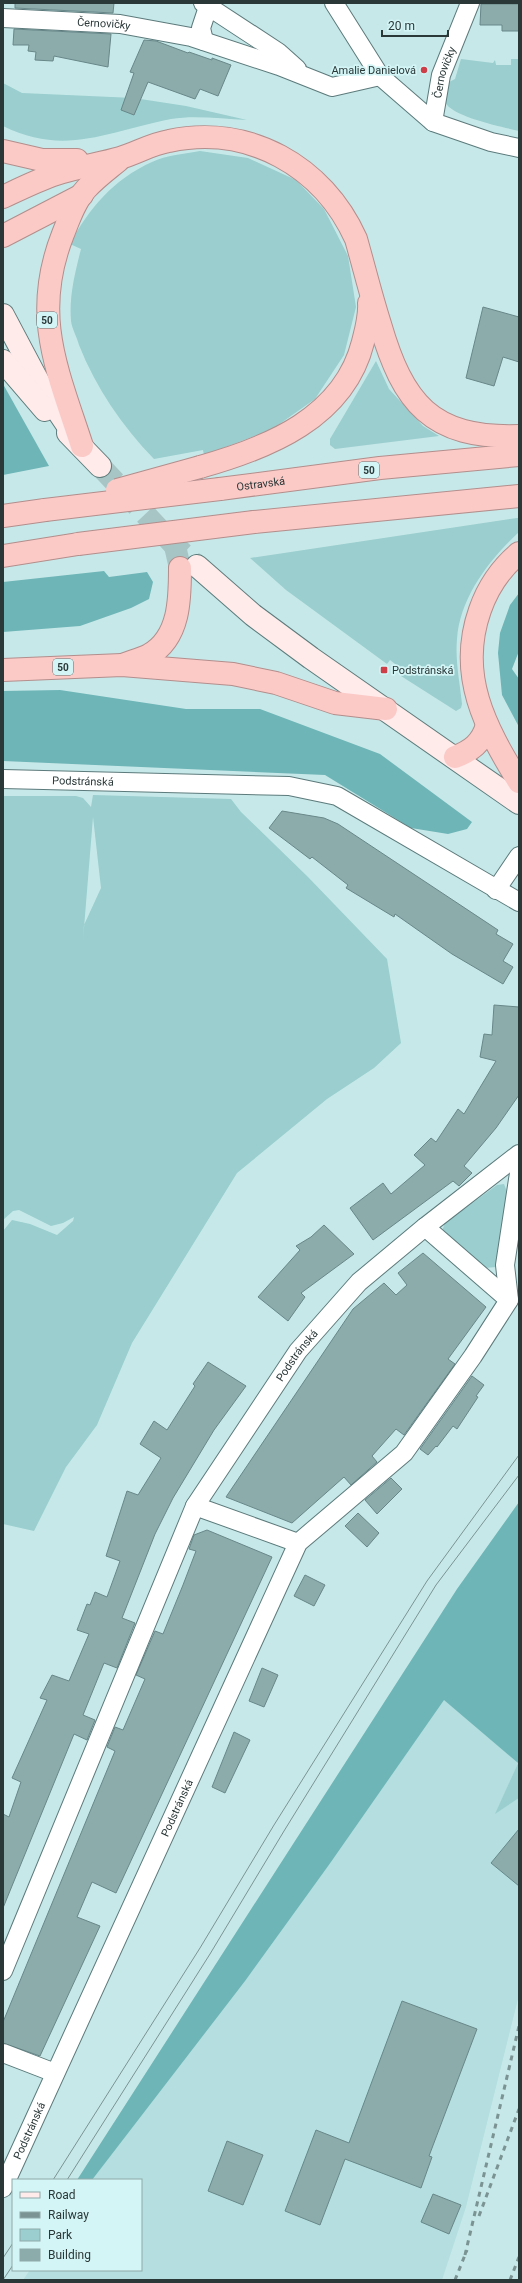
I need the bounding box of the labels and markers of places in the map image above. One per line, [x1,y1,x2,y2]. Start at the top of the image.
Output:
place label: Amalie Danielová [331,64,416,77]
marker: Amalie Danielová [419,65,429,75]
place label: Podstránská [392,664,453,677]
marker: Podstránská [379,665,389,675]

